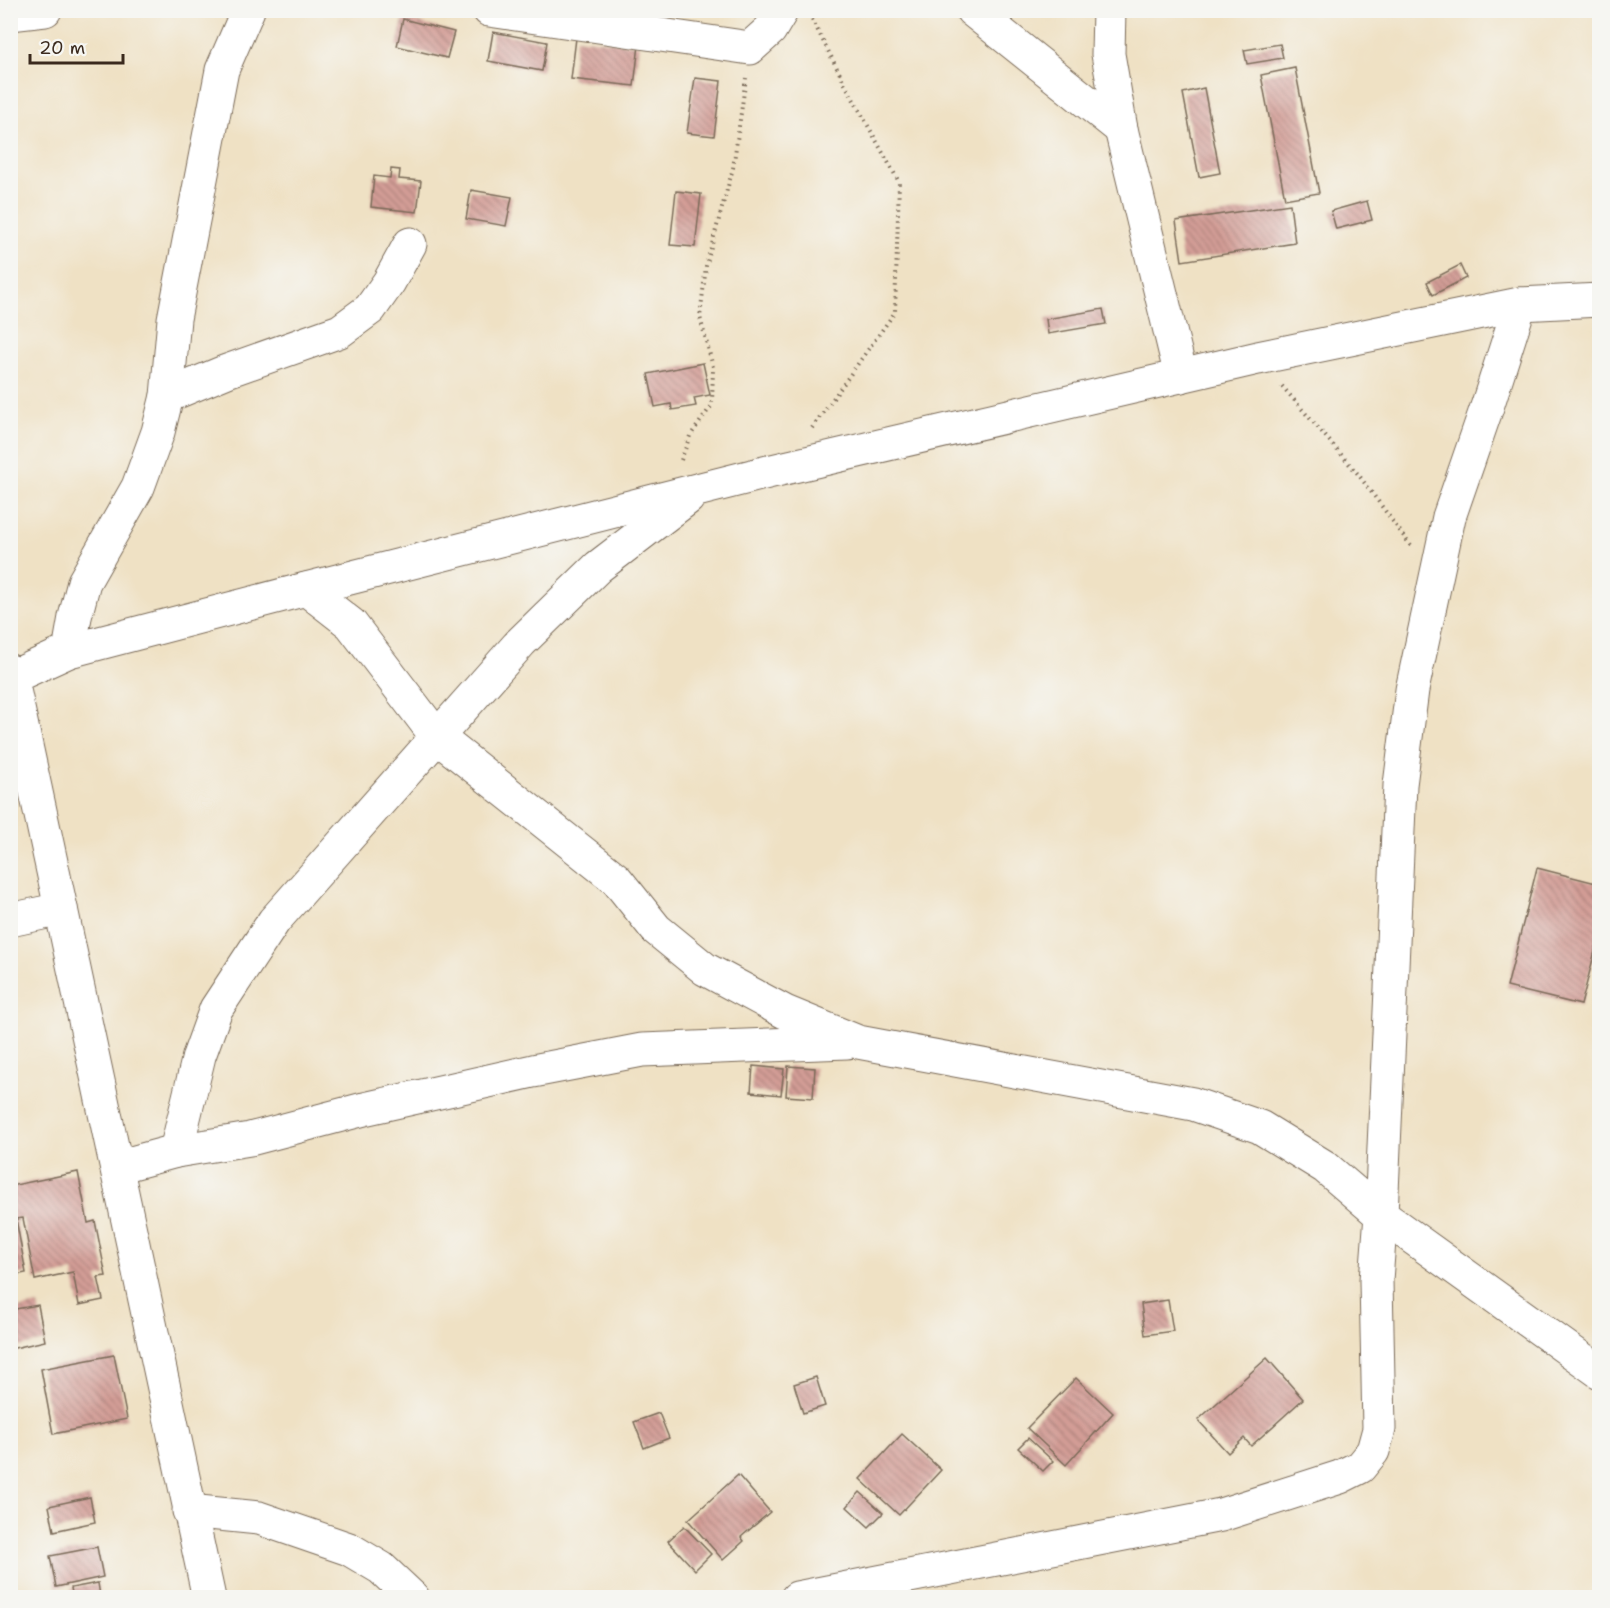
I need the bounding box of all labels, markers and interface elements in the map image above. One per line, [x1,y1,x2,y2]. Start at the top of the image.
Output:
scale bar [30,27,123,65]
text: 20 m [39,36,85,60]

